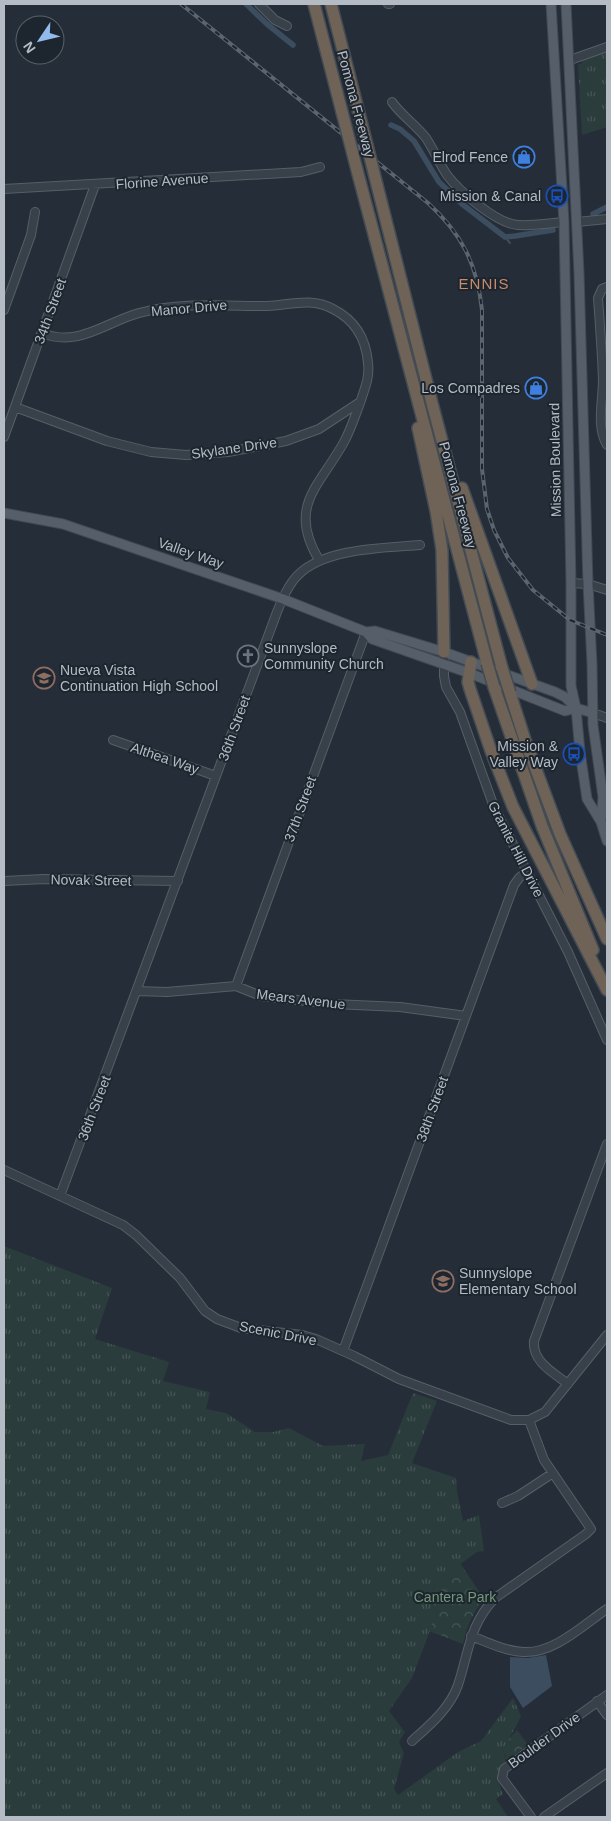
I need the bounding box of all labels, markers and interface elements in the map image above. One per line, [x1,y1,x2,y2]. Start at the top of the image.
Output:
north arrow [15,15,65,65]
text: N [20,39,39,56]
street label: Pomona Freeway [334,49,378,159]
shop icon: Elrod Fence [512,145,536,169]
place label: Elrod Fence [433,149,508,165]
street label: Florine Avenue [115,170,209,192]
bus stop icon: Mission & Canal [545,184,569,208]
place label: Mission & Canal [440,188,541,204]
district label: ENNIS [459,275,509,292]
street label: 34th Street [31,276,69,346]
street label: Manor Drive [150,297,228,319]
shop icon: Los Compadres [524,376,548,400]
place label: Los Compadres [421,380,520,396]
street label: Mission Boulevard [546,403,564,517]
street label: Skylane Drive [190,434,278,462]
street label: Pomona Freeway [436,440,480,550]
street label: Valley Way [156,534,226,572]
place label: Sunnyslope Community Church [264,640,384,672]
church icon: Sunnyslope Community Church [236,644,260,668]
place label: Nueva Vista Continuation High School [60,662,218,694]
school or university icon: Nueva Vista Continuation High School [32,666,56,690]
street label: 36th Street [215,693,253,763]
place label: Mission & Valley Way [490,738,559,770]
street label: Althea Way [129,739,201,777]
bus stop icon: Mission & Valley Way [562,742,586,766]
street label: 37th Street [281,774,319,844]
street label: Granite Hill Drive [485,798,547,900]
street label: Novak Street [50,871,132,889]
street label: Mears Avenue [256,986,346,1012]
street label: 36th Street [74,1073,114,1143]
street label: 38th Street [413,1074,451,1144]
place label: Sunnyslope Elementary School [459,1265,577,1297]
school or university icon: Sunnyslope Elementary School [431,1269,455,1293]
street label: Scenic Drive [238,1318,318,1348]
park label: Cantera Park [414,1589,497,1605]
street label: Boulder Drive [505,1708,583,1771]

